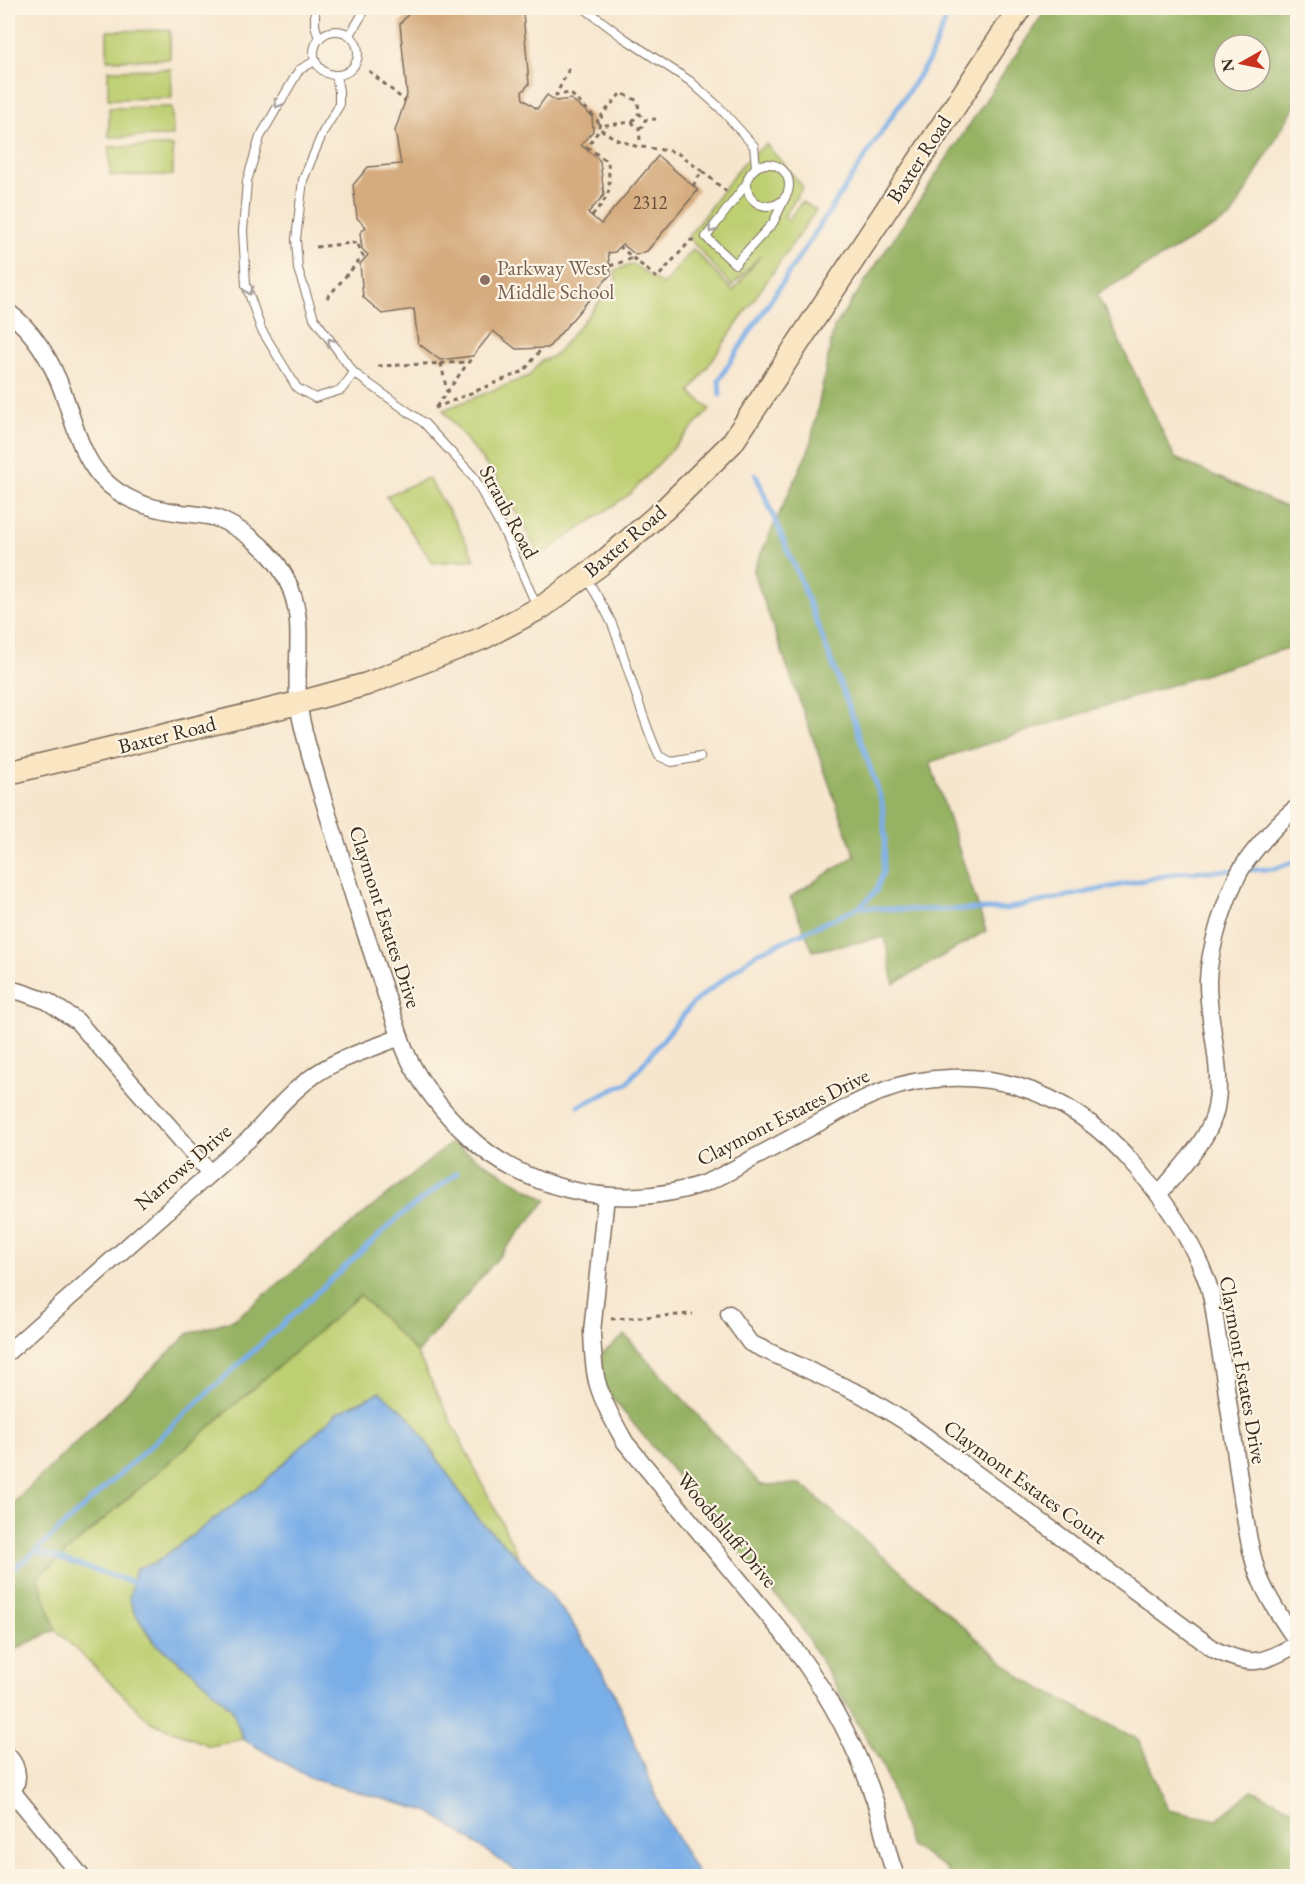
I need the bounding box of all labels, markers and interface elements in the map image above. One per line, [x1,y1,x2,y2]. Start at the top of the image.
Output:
north arrow [1212,33,1272,93]
text: N [1216,57,1239,73]
one-way arrow [274,98,286,108]
street label: Baxter Road [880,109,957,208]
house number: 2312 [633,191,668,214]
one-way arrow [708,222,719,233]
place label: Parkway West Middle School [497,254,614,305]
marker: Parkway West Middle School [478,273,492,287]
one-way arrow [242,286,254,296]
one-way arrow [327,338,338,349]
street label: Straub Road [474,460,545,563]
street label: Baxter Road [578,498,672,583]
street label: Baxter Road [115,709,219,760]
street label: Claymont Estates Drive [343,822,428,1011]
street label: Claymont Estates Drive [692,1061,874,1172]
street label: Narrows Drive [129,1117,237,1216]
street label: Claymont Estates Drive [1214,1274,1273,1466]
street label: Claymont Estates Court [938,1413,1113,1550]
street label: Woodsbluff Drive [671,1466,784,1593]

